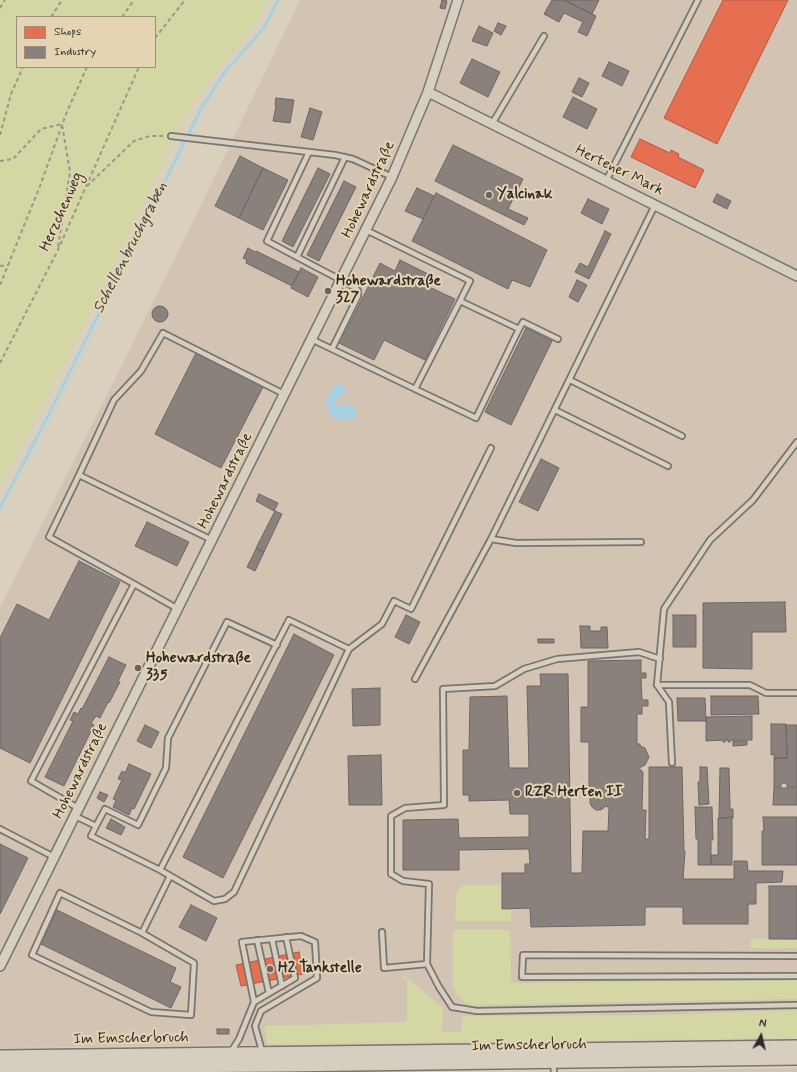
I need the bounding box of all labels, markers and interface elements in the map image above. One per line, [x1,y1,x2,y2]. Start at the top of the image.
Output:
legend [16,16,156,68]
text: Shops [54,24,81,40]
text: Industry [54,44,96,60]
street label: Hohewardstraße [339,139,399,241]
street label: Hertener Mark [572,142,666,200]
street label: Herzchenweg [37,170,87,254]
water label: Schellenbruchgraben [90,179,172,317]
place label: Yalcinak [497,186,552,204]
marker: Yalcinak [484,190,494,200]
place label: Hohewardstraße 327 [336,273,441,308]
marker: Hohewardstraße 327 [323,286,333,296]
street label: Hohewardstraße [195,430,257,532]
place label: Hohewardstraße 335 [146,650,251,685]
marker: Hohewardstraße 335 [133,663,143,673]
street label: Hohewardstraße [50,720,112,822]
place label: RZR Herten II [525,784,623,802]
marker: RZR Herten II [512,788,522,798]
place label: H2 Tankstelle [278,960,362,978]
marker: H2 Tankstelle [265,964,275,974]
north arrow [741,1016,781,1056]
text: N [758,1017,767,1032]
street label: Im Emscherbruch [73,1029,189,1049]
street label: Im Emscherbruch [471,1036,587,1056]

